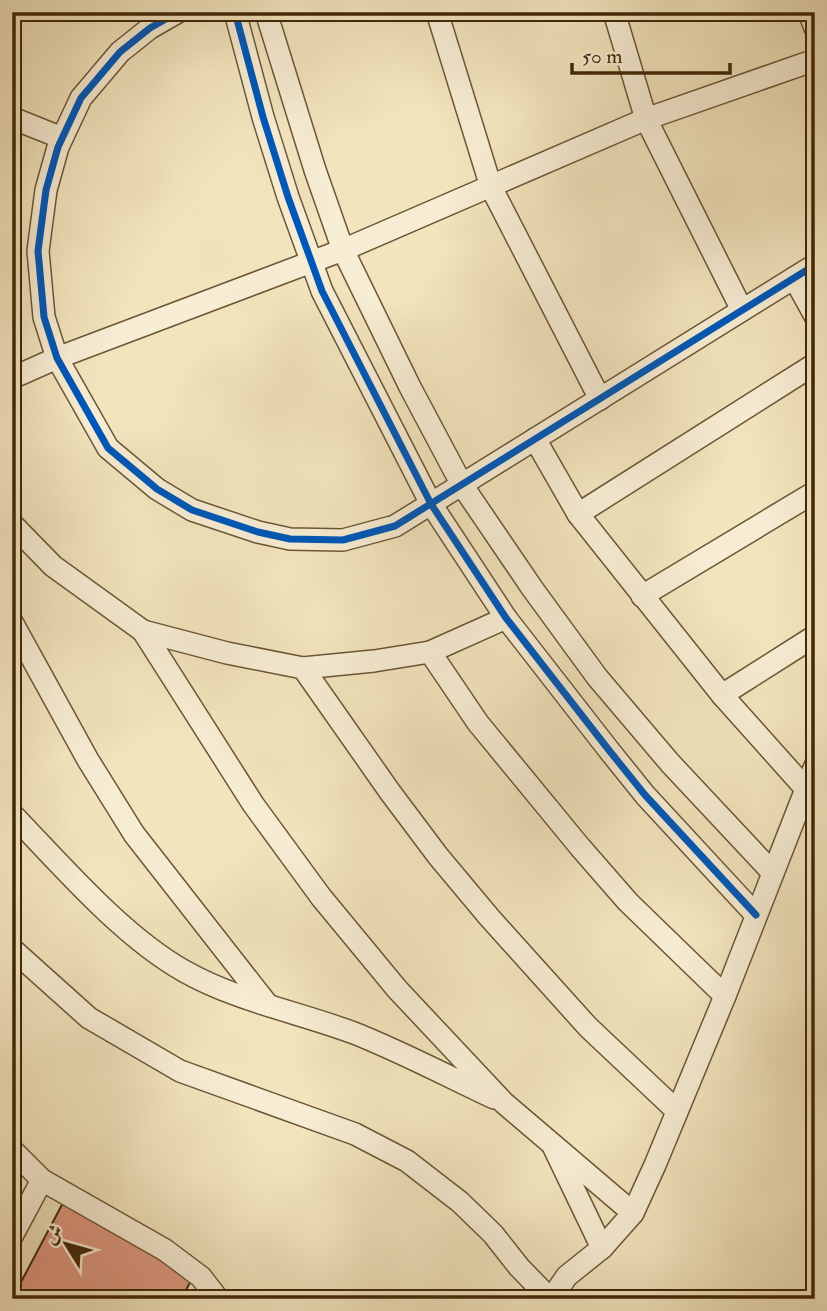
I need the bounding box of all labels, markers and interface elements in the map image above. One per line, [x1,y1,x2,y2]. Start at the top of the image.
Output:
scale bar [572,32,729,76]
text: 50 m [582,43,623,70]
north arrow [32,1210,102,1280]
text: ش [38,1220,68,1249]

